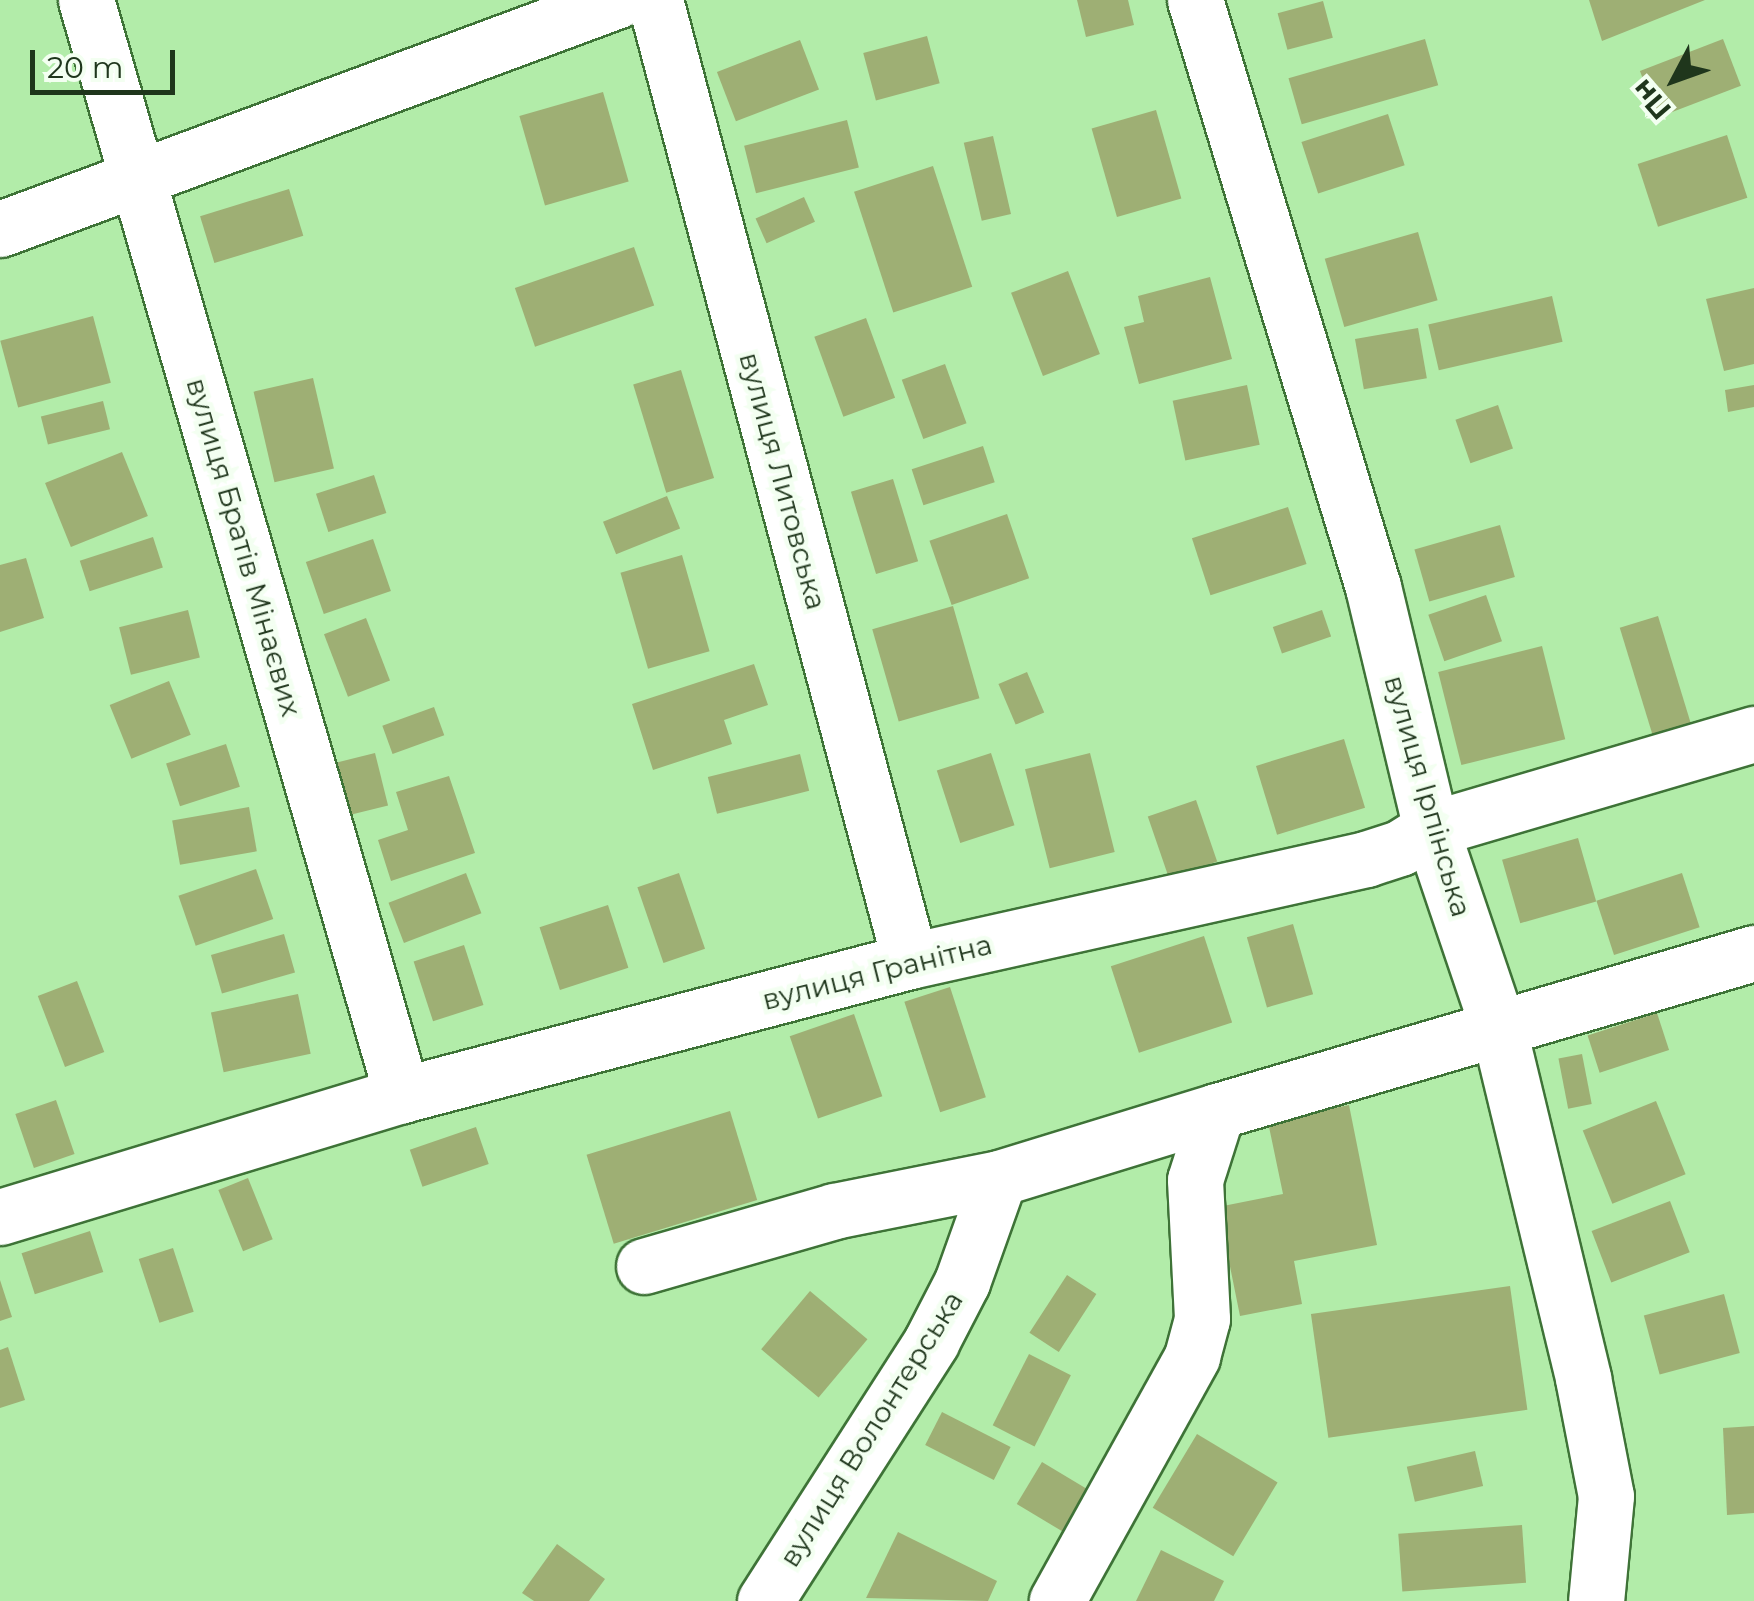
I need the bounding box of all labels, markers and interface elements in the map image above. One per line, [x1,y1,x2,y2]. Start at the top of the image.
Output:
scale bar [35,30,180,92]
north arrow [1624,30,1724,130]
text: 20 m [47,49,124,86]
text: Пн [1625,73,1678,127]
street label: вулиця Литовська [732,349,834,613]
street label: вулиця Братів Мінаєвих [180,374,308,720]
street label: вулиця Ірпінська [1377,671,1479,921]
street label: вулиця Гранітна [759,927,995,1017]
street label: вулиця Волонтерська [772,1285,970,1573]

